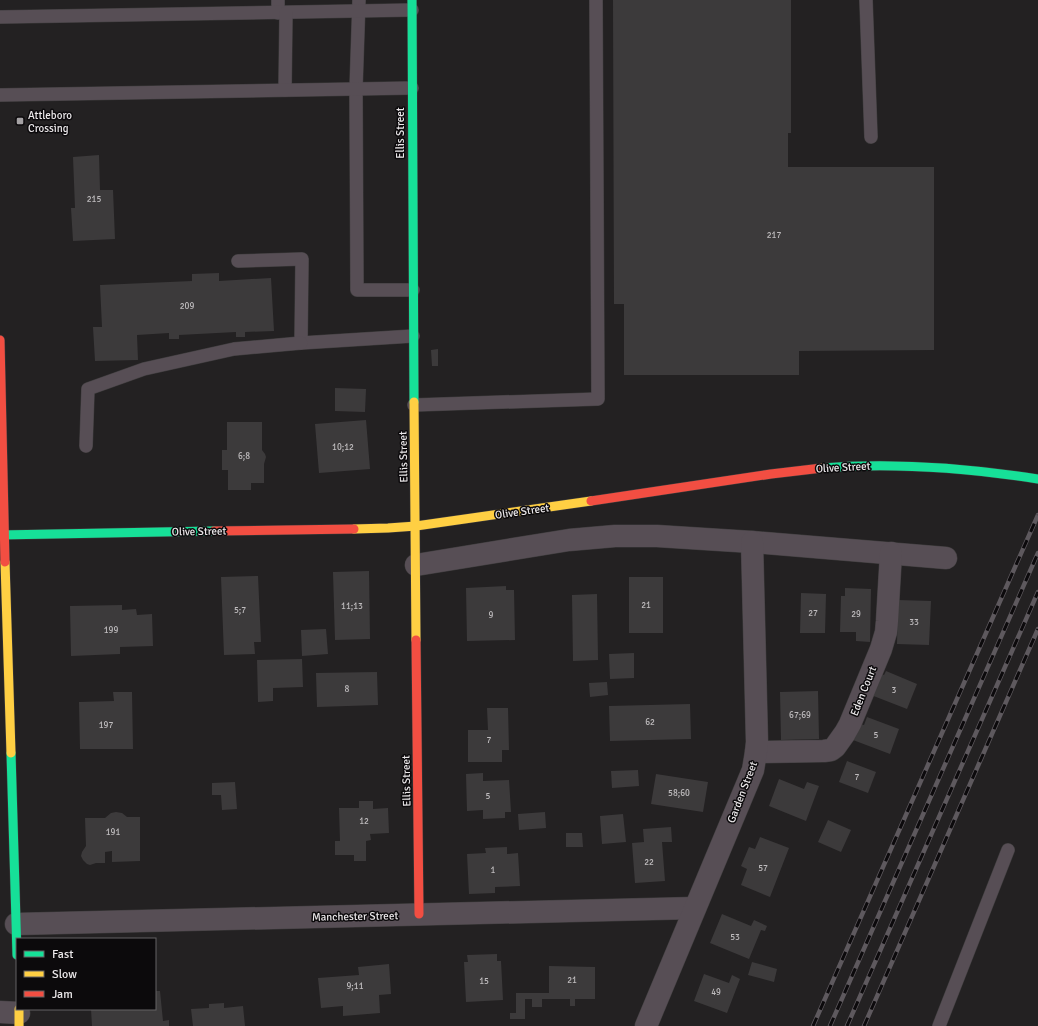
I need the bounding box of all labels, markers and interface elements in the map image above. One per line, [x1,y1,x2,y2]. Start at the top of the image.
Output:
street label: Ellis Street [394,107,407,159]
place label: Attleboro Crossing [28,109,72,135]
marker: Attleboro Crossing [15,116,25,126]
house number: 215 [87,194,101,205]
house number: 217 [767,230,781,241]
house number: 209 [180,301,194,312]
street label: Ellis Street [397,431,410,483]
house number: 10;12 [332,442,354,453]
house number: 6;8 [238,451,250,462]
street label: Olive Street [815,460,871,475]
street label: Olive Street [494,501,550,522]
street label: Olive Street [172,525,227,538]
house number: 21 [641,600,651,611]
house number: 11;13 [341,601,363,612]
house number: 5;7 [234,605,246,616]
house number: 27 [808,608,818,619]
house number: 29 [851,609,861,620]
house number: 9 [489,610,494,621]
house number: 33 [909,617,919,628]
house number: 199 [104,625,118,636]
street label: Eden Court [848,664,879,718]
house number: 8 [345,684,350,695]
house number: 3 [892,685,897,696]
house number: 67;69 [789,710,811,721]
house number: 62 [645,717,655,728]
house number: 197 [99,720,113,731]
house number: 5 [874,730,879,741]
house number: 7 [487,735,492,746]
street label: Ellis Street [400,755,413,807]
street label: Garden Street [725,759,760,825]
house number: 7 [855,772,860,783]
house number: 58;60 [668,788,690,799]
house number: 5 [486,791,491,802]
house number: 12 [359,816,369,827]
house number: 191 [106,827,120,838]
house number: 22 [644,857,654,868]
house number: 57 [758,863,768,874]
house number: 1 [491,865,496,876]
street label: Manchester Street [312,909,398,924]
house number: 53 [730,932,740,943]
legend [16,938,156,1010]
text: Fast [52,947,73,962]
text: Slow [52,967,77,982]
house number: 21 [567,975,577,986]
house number: 15 [479,976,489,987]
house number: 9;11 [346,981,364,992]
text: Jam [52,987,73,1002]
house number: 49 [711,987,721,998]

